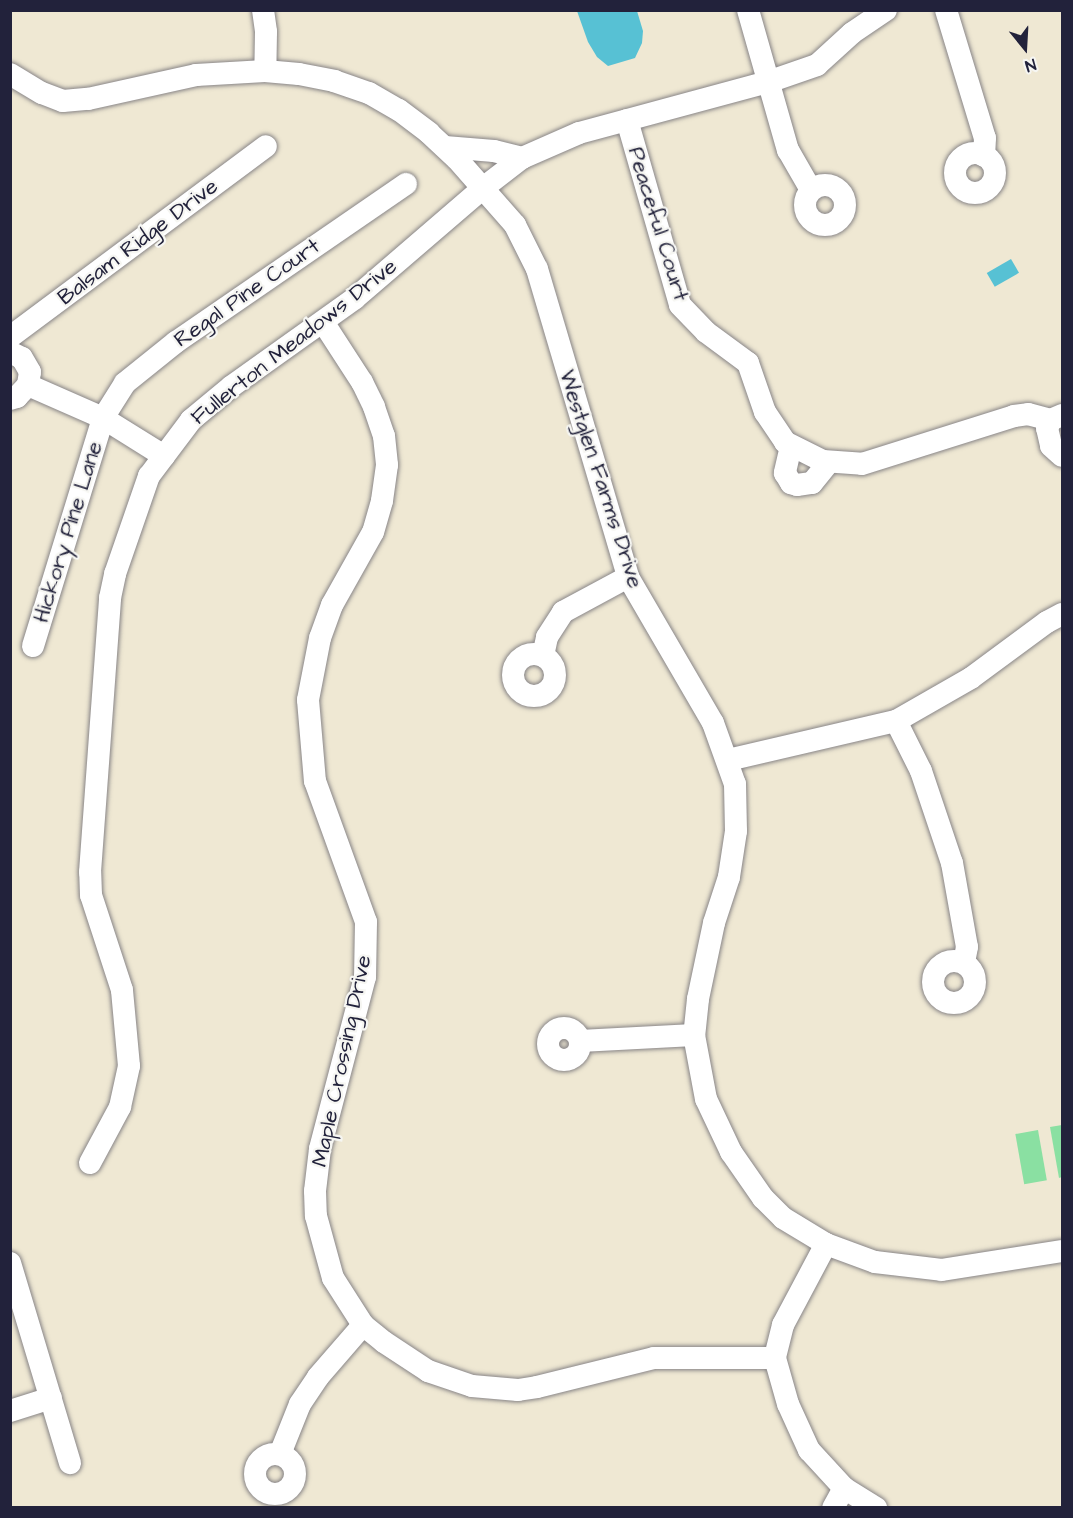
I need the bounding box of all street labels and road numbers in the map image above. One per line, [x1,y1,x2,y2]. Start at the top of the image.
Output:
street label: Peaceful Court [622,144,694,304]
street label: Balsam Ridge Drive [53,173,223,311]
street label: Regal Pine Court [169,233,325,353]
street label: Fullerton Meadows Drive [186,253,402,431]
street label: Westglen Farms Drive [553,367,649,591]
street label: Hickory Pine Lane [28,438,108,626]
street label: Maple Crossing Drive [307,953,377,1169]

